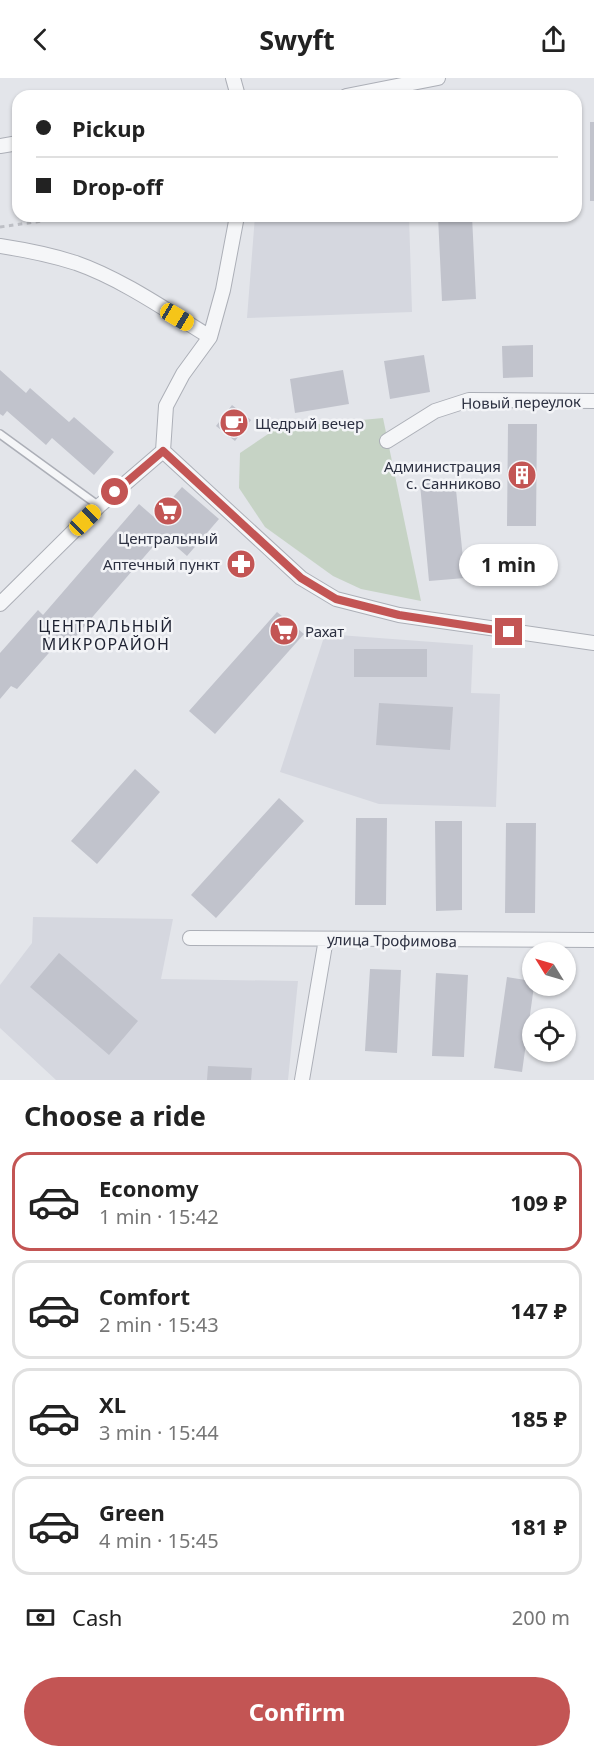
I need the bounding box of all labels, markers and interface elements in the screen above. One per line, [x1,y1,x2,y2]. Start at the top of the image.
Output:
text: Swyft [259,21,335,58]
icon: back [24,23,57,56]
icon: share [537,23,570,56]
text: Pickup [72,113,145,143]
text: Drop-off [72,171,163,201]
car [157,300,197,334]
street label: Новый переулок [461,391,581,413]
cafe icon: Щедрый вечер [218,407,250,439]
place label: Щедрый вечер [255,413,364,433]
place label: Администрация с. Санниково [384,456,501,493]
building icon: Администрация с. Санниково [506,459,538,491]
route start [101,478,128,505]
supermarket icon: Центральный [152,495,184,527]
car [66,501,104,539]
place label: Центральный [118,528,218,548]
callout: 1 min [460,545,558,587]
pharmacy icon: Аптечный пункт [225,548,257,580]
text: 1 min [481,551,536,578]
place label: Аптечный пункт [103,554,220,574]
district label: ЦЕНТРАЛЬНЫЙ МИКРОРАЙОН [38,615,174,655]
supermarket icon: Рахат [268,615,300,647]
route end [495,618,522,645]
place label: Рахат [305,621,344,641]
street label: улица Трофимова [327,929,457,951]
north arrow [522,942,576,996]
map controls [522,942,576,1062]
button: locate [522,1008,576,1062]
text: Choose a ride [24,1097,206,1134]
text: Economy [99,1173,198,1203]
icon: car [27,1175,81,1229]
text: 109 ₽ [510,1187,567,1217]
text: 1 min · 15:42 [99,1203,219,1230]
text: Comfort [99,1281,190,1311]
icon: car [27,1283,81,1337]
text: 147 ₽ [510,1295,567,1325]
text: 2 min · 15:43 [99,1311,219,1338]
text: XL [99,1389,126,1419]
icon: car [27,1391,81,1445]
text: 185 ₽ [510,1403,567,1433]
text: 3 min · 15:44 [99,1419,219,1446]
text: Green [99,1497,165,1527]
icon: car [27,1499,81,1553]
text: 181 ₽ [510,1511,567,1541]
text: 4 min · 15:45 [99,1527,219,1554]
icon: cash [24,1601,57,1634]
text: Cash [72,1602,122,1632]
text: 200 m [512,1604,570,1631]
button: Confirm [24,1677,570,1746]

